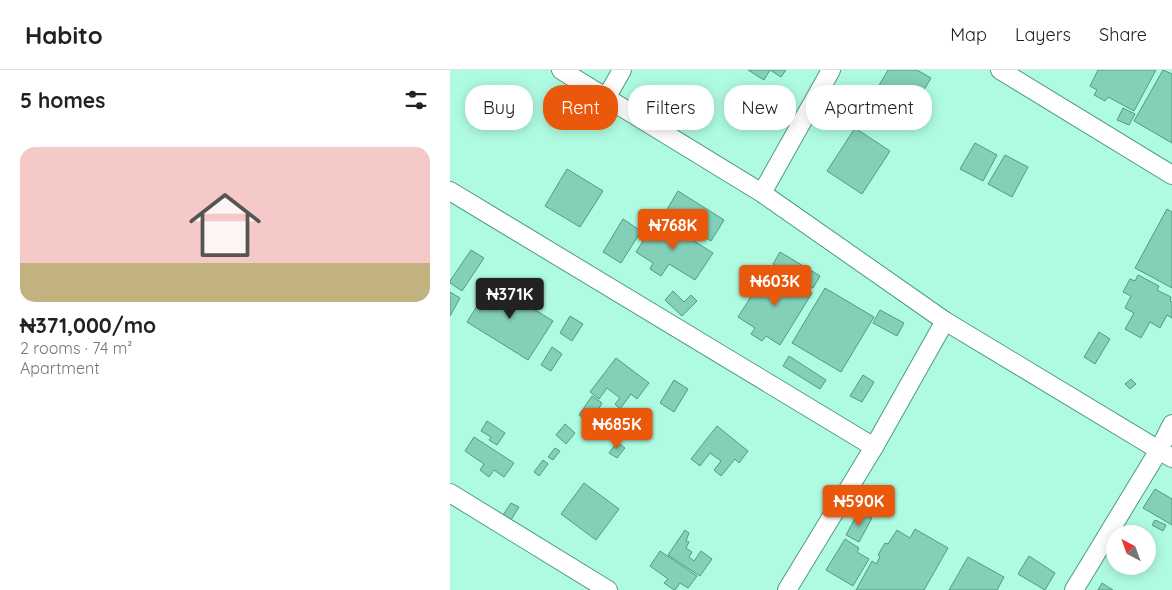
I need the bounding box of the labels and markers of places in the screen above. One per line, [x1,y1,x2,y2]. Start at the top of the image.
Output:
pin: ₦768K [638,208,708,251]
pin: ₦603K [740,264,810,307]
pin: ₦371K [475,278,545,320]
pin: ₦685K [582,408,652,450]
pin: ₦590K [824,484,894,527]

